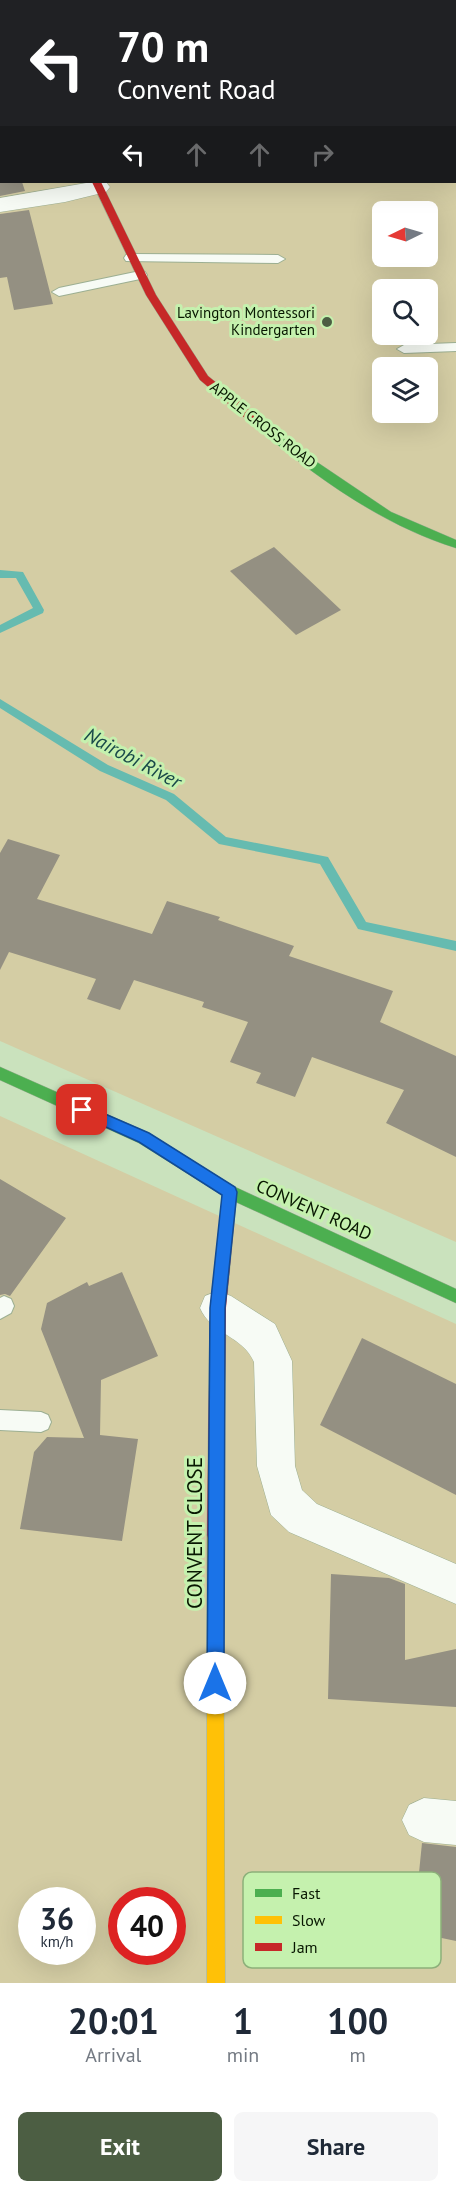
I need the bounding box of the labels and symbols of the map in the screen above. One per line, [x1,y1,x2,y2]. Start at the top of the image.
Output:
north arrow [372,201,438,267]
place label: Lavington Montessori Kindergarten [177,303,315,339]
marker: Lavington Montessori Kindergarten [320,315,334,329]
street label: APPLE CROSS ROAD [207,377,320,472]
water label: Nairobi River [80,722,187,795]
pin [56,1084,107,1135]
street label: CONVENT ROAD [253,1174,376,1245]
street label: CONVENT CLOSE [181,1457,208,1609]
position arrow [183,1651,247,1715]
legend [243,1872,441,1968]
text: Fast [292,1883,321,1903]
speed limit sign: 40 [108,1887,186,1965]
text: Slow [292,1910,326,1930]
text: Jam [291,1937,318,1957]

